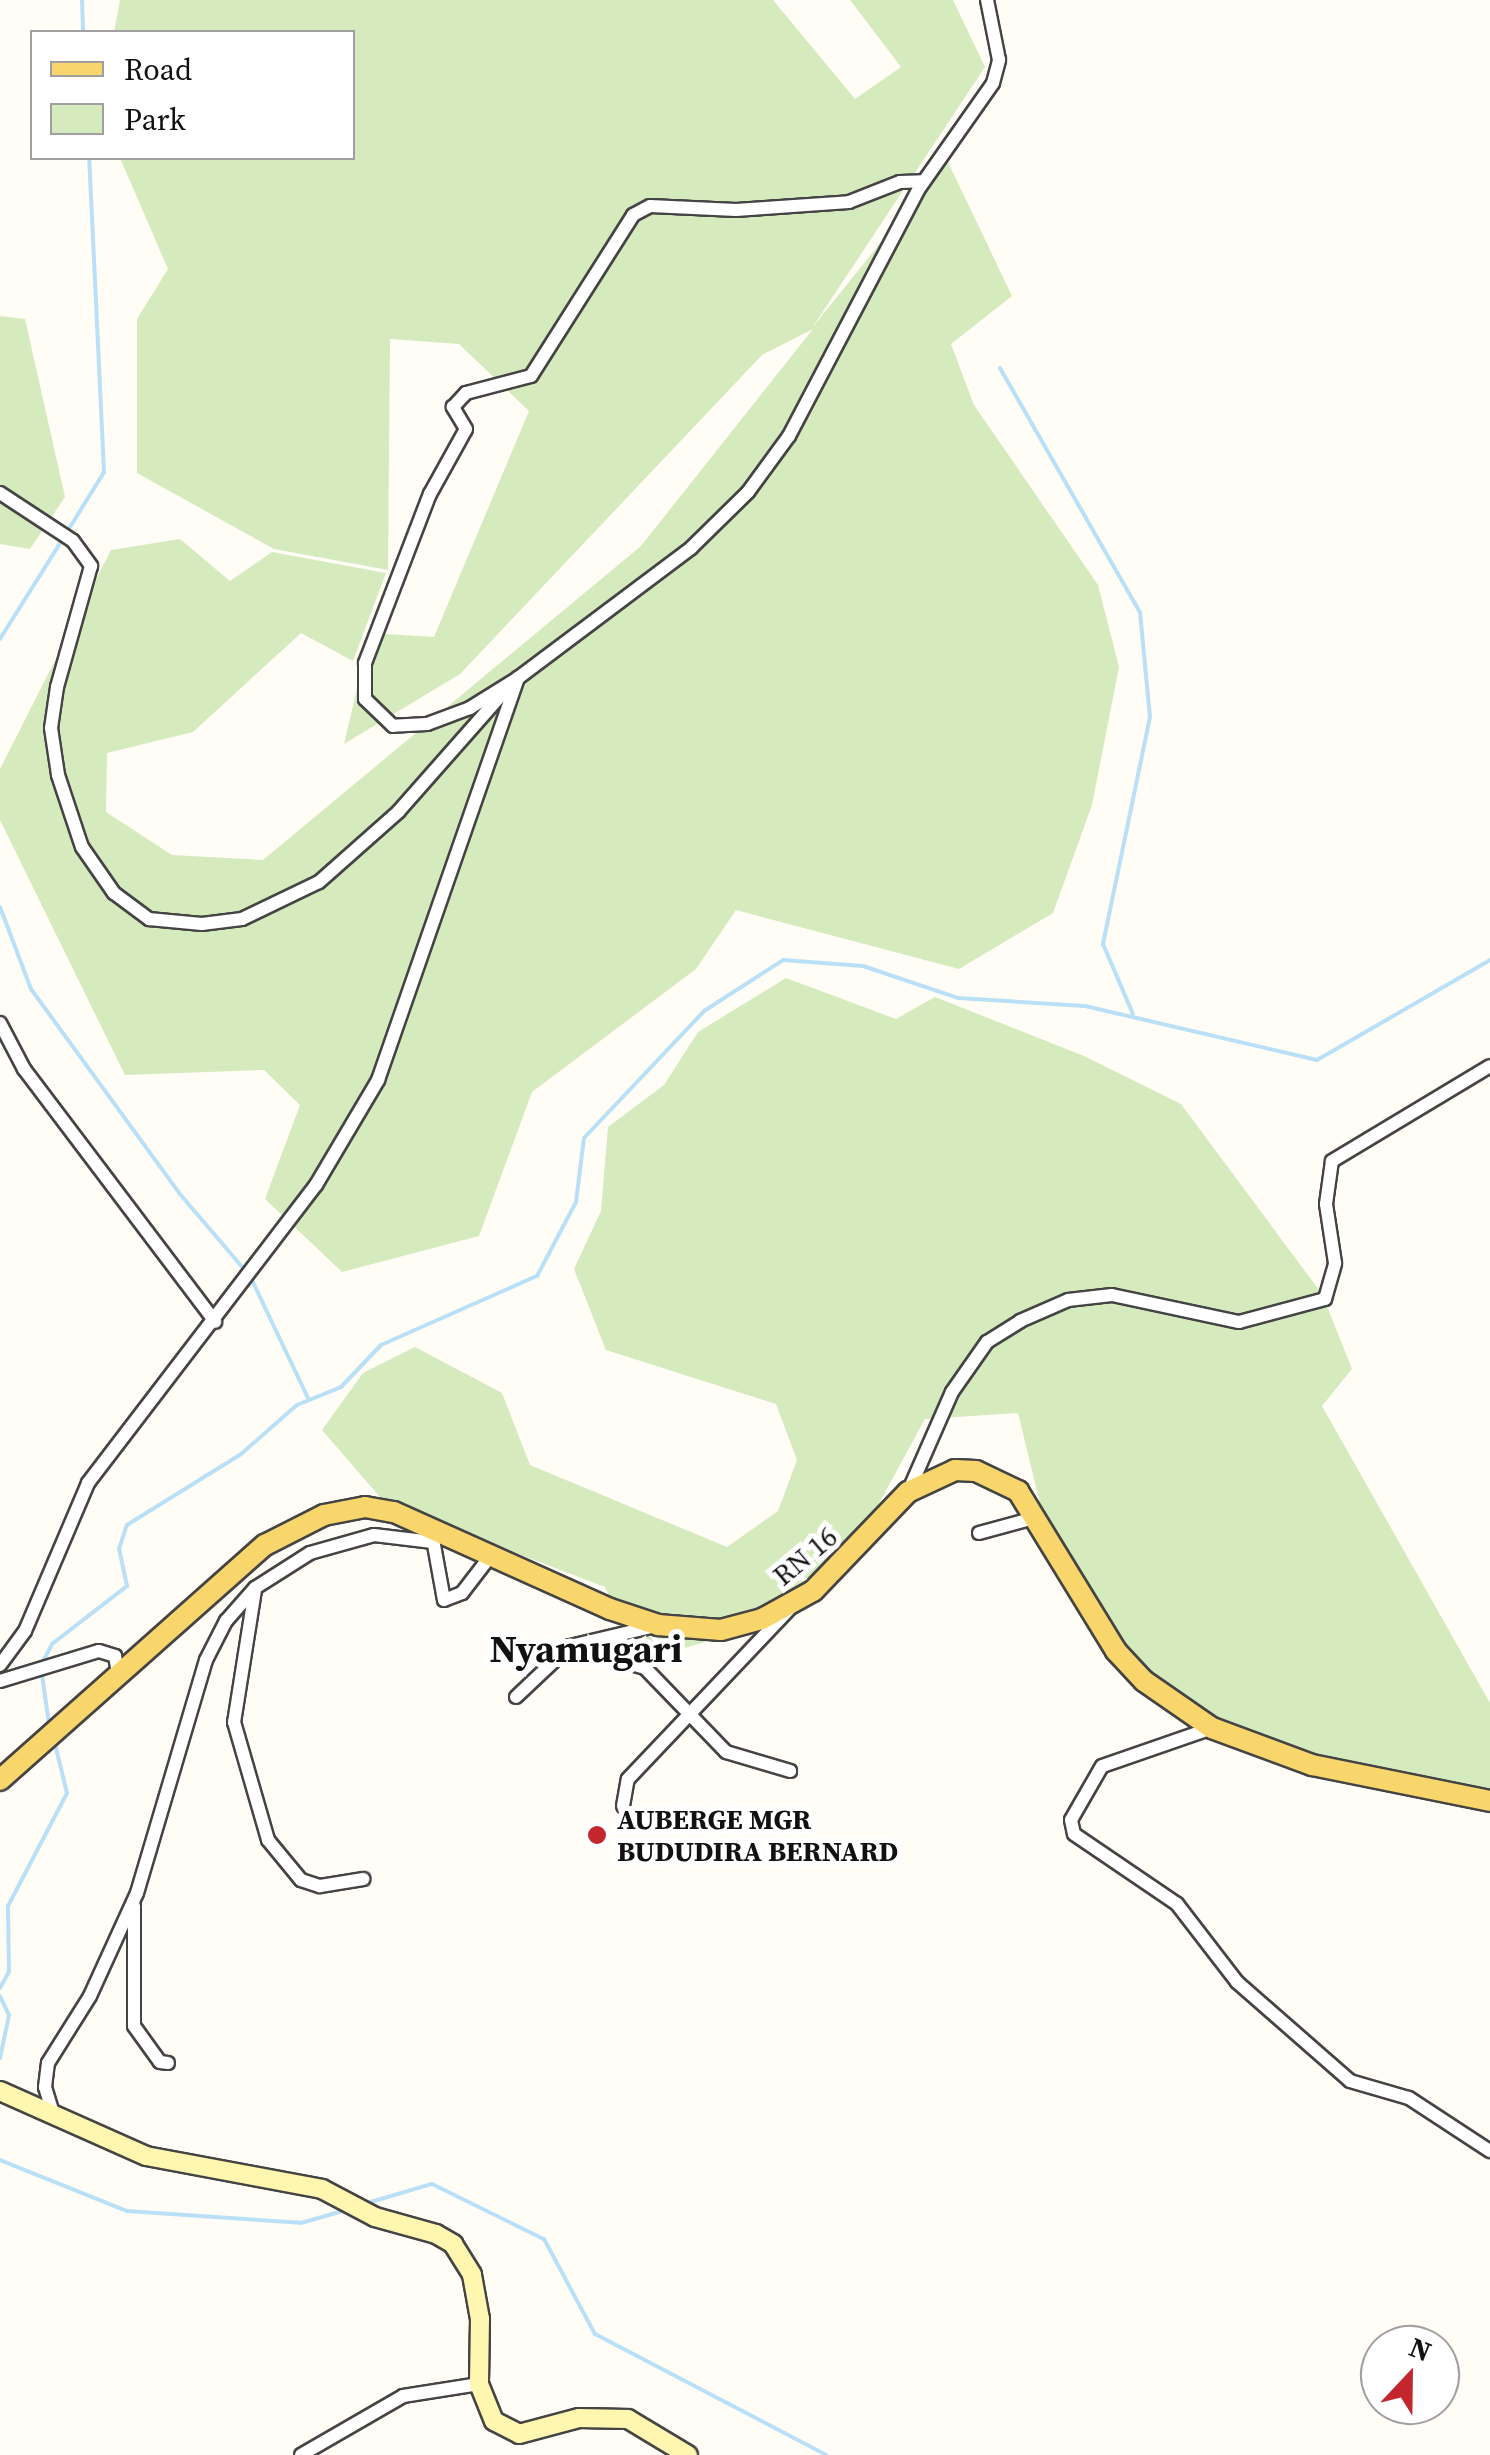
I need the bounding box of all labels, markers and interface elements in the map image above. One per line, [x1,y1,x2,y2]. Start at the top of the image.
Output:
legend [30,30,355,160]
text: Road [124,49,192,90]
text: Park [124,99,186,140]
street label: RN 16 [766,1520,844,1592]
district label: Nyamugari [489,1627,683,1673]
place label: AUBERGE MGR BUDUDIRA BERNARD [617,1802,898,1868]
marker: AUBERGE MGR BUDUDIRA BERNARD [586,1824,608,1846]
north arrow [1360,2325,1460,2425]
text: N [1404,2328,1437,2370]

